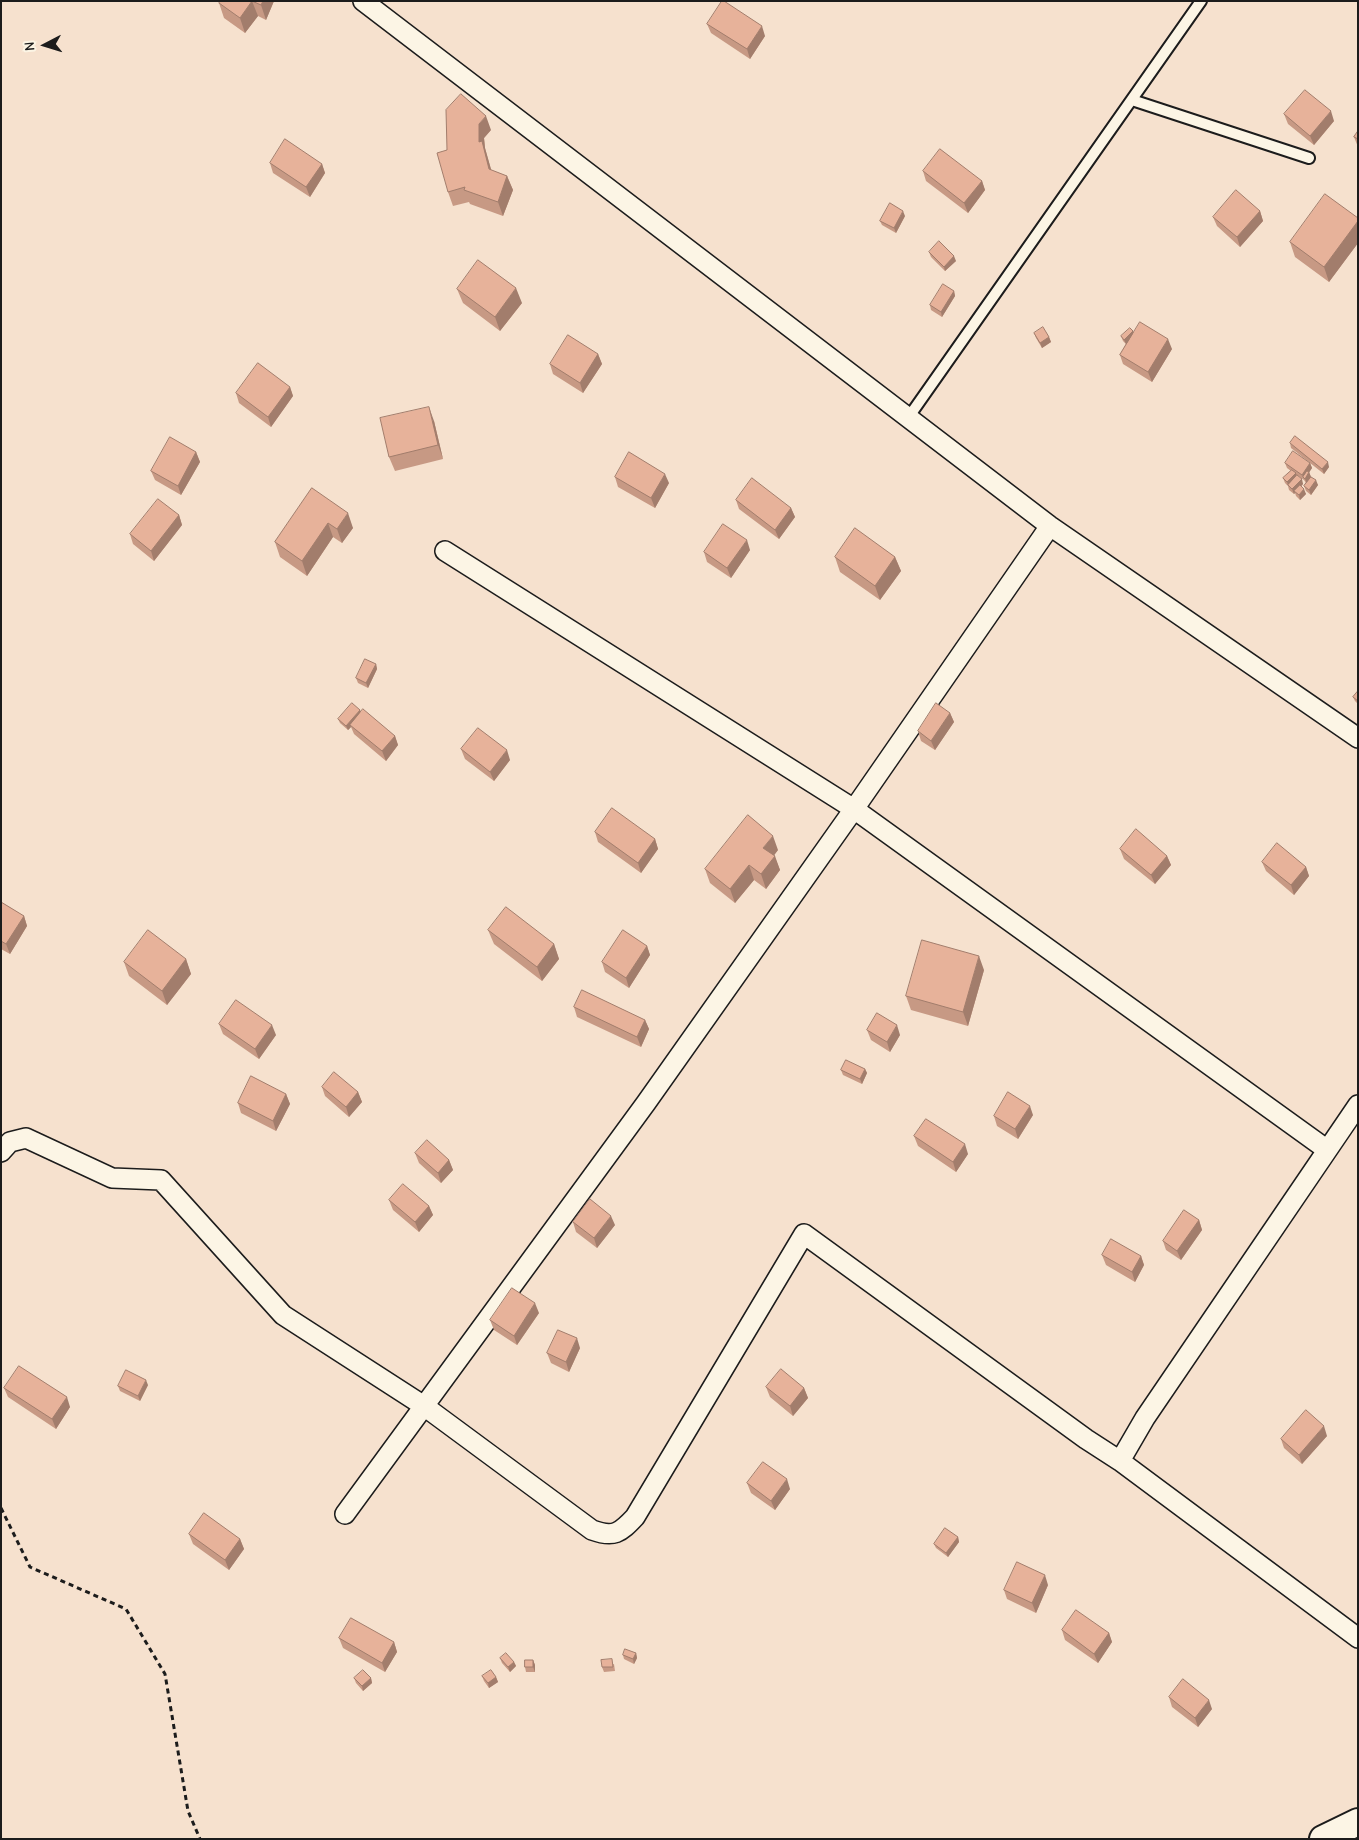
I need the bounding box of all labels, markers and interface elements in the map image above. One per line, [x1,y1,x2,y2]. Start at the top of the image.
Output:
north arrow [20,20,70,70]
text: N [21,41,38,52]

